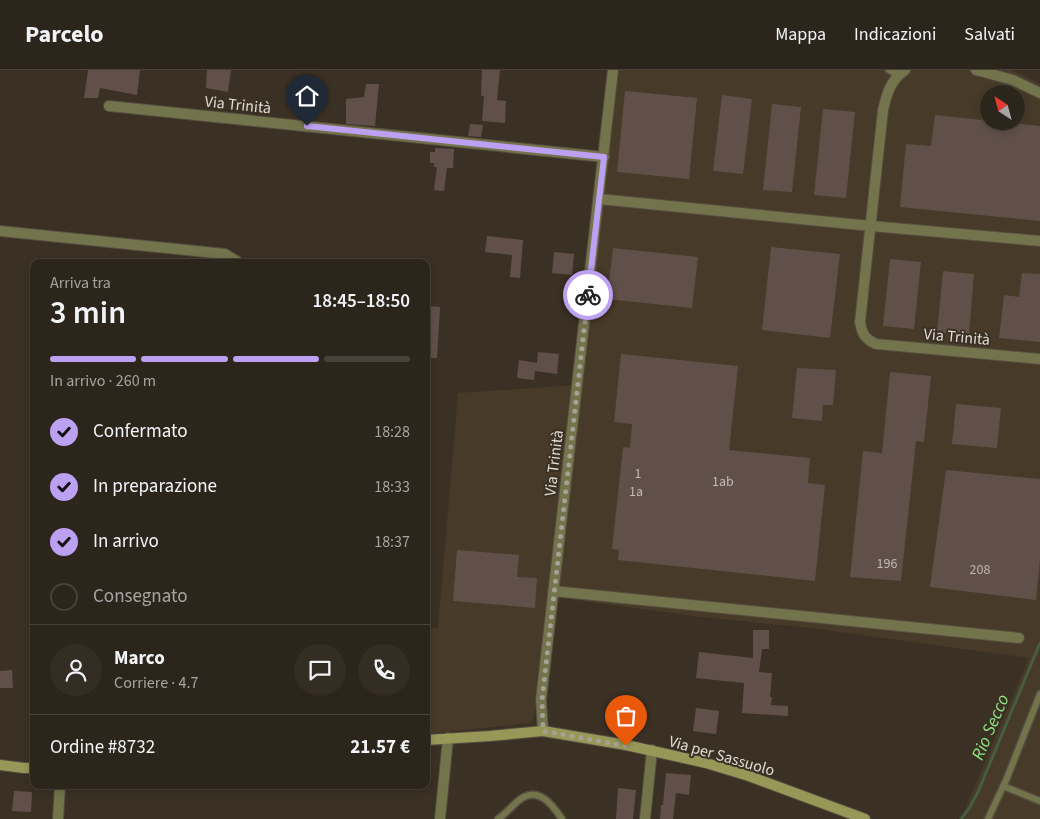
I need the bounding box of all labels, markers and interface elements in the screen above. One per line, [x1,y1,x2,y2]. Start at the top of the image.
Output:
text: Parcelo [25,17,104,52]
text: Mappa [775,22,826,47]
text: Indicazioni [854,22,936,47]
text: Salvati [964,22,1015,47]
pin [286,75,328,126]
icon: home [293,82,321,110]
north arrow [980,85,1025,130]
map controls [980,85,1025,130]
street label: Via Trinità [204,91,272,119]
courier [563,270,613,320]
text: Arriva tra [50,272,111,294]
icon: bike [574,281,602,309]
text: 18:45–18:50 [312,288,410,315]
text: 3 min [50,290,126,336]
street label: Via Trinità [923,323,991,351]
text: In arrivo · 260 m [50,370,156,392]
icon: check [50,418,78,446]
text: Confermato [93,418,187,445]
text: 18:28 [374,421,410,443]
street label: Via Trinità [539,429,569,498]
house number: 1 [635,464,642,484]
house number: 1ab [712,472,734,492]
icon: check [50,473,78,501]
text: In preparazione [93,473,217,500]
text: 18:33 [374,476,410,498]
house number: 1a [629,482,643,502]
icon: check [50,528,78,556]
text: In arrivo [93,528,159,555]
text: 18:37 [374,531,410,553]
house number: 196 [877,554,897,574]
house number: 208 [970,560,990,580]
text: Consegnato [93,583,187,610]
button: person [50,644,102,696]
button: chat [294,644,346,696]
button: phone [358,644,410,696]
text: Marco [114,645,165,672]
text: Corriere · 4.7 [114,672,198,694]
water label: Rio Secco [965,690,1016,764]
pin [605,695,647,746]
icon: bag [612,702,640,730]
street label: Via per Sassuolo [666,730,777,782]
text: Ordine #8732 [50,734,155,761]
text: 21.57 € [350,734,410,761]

